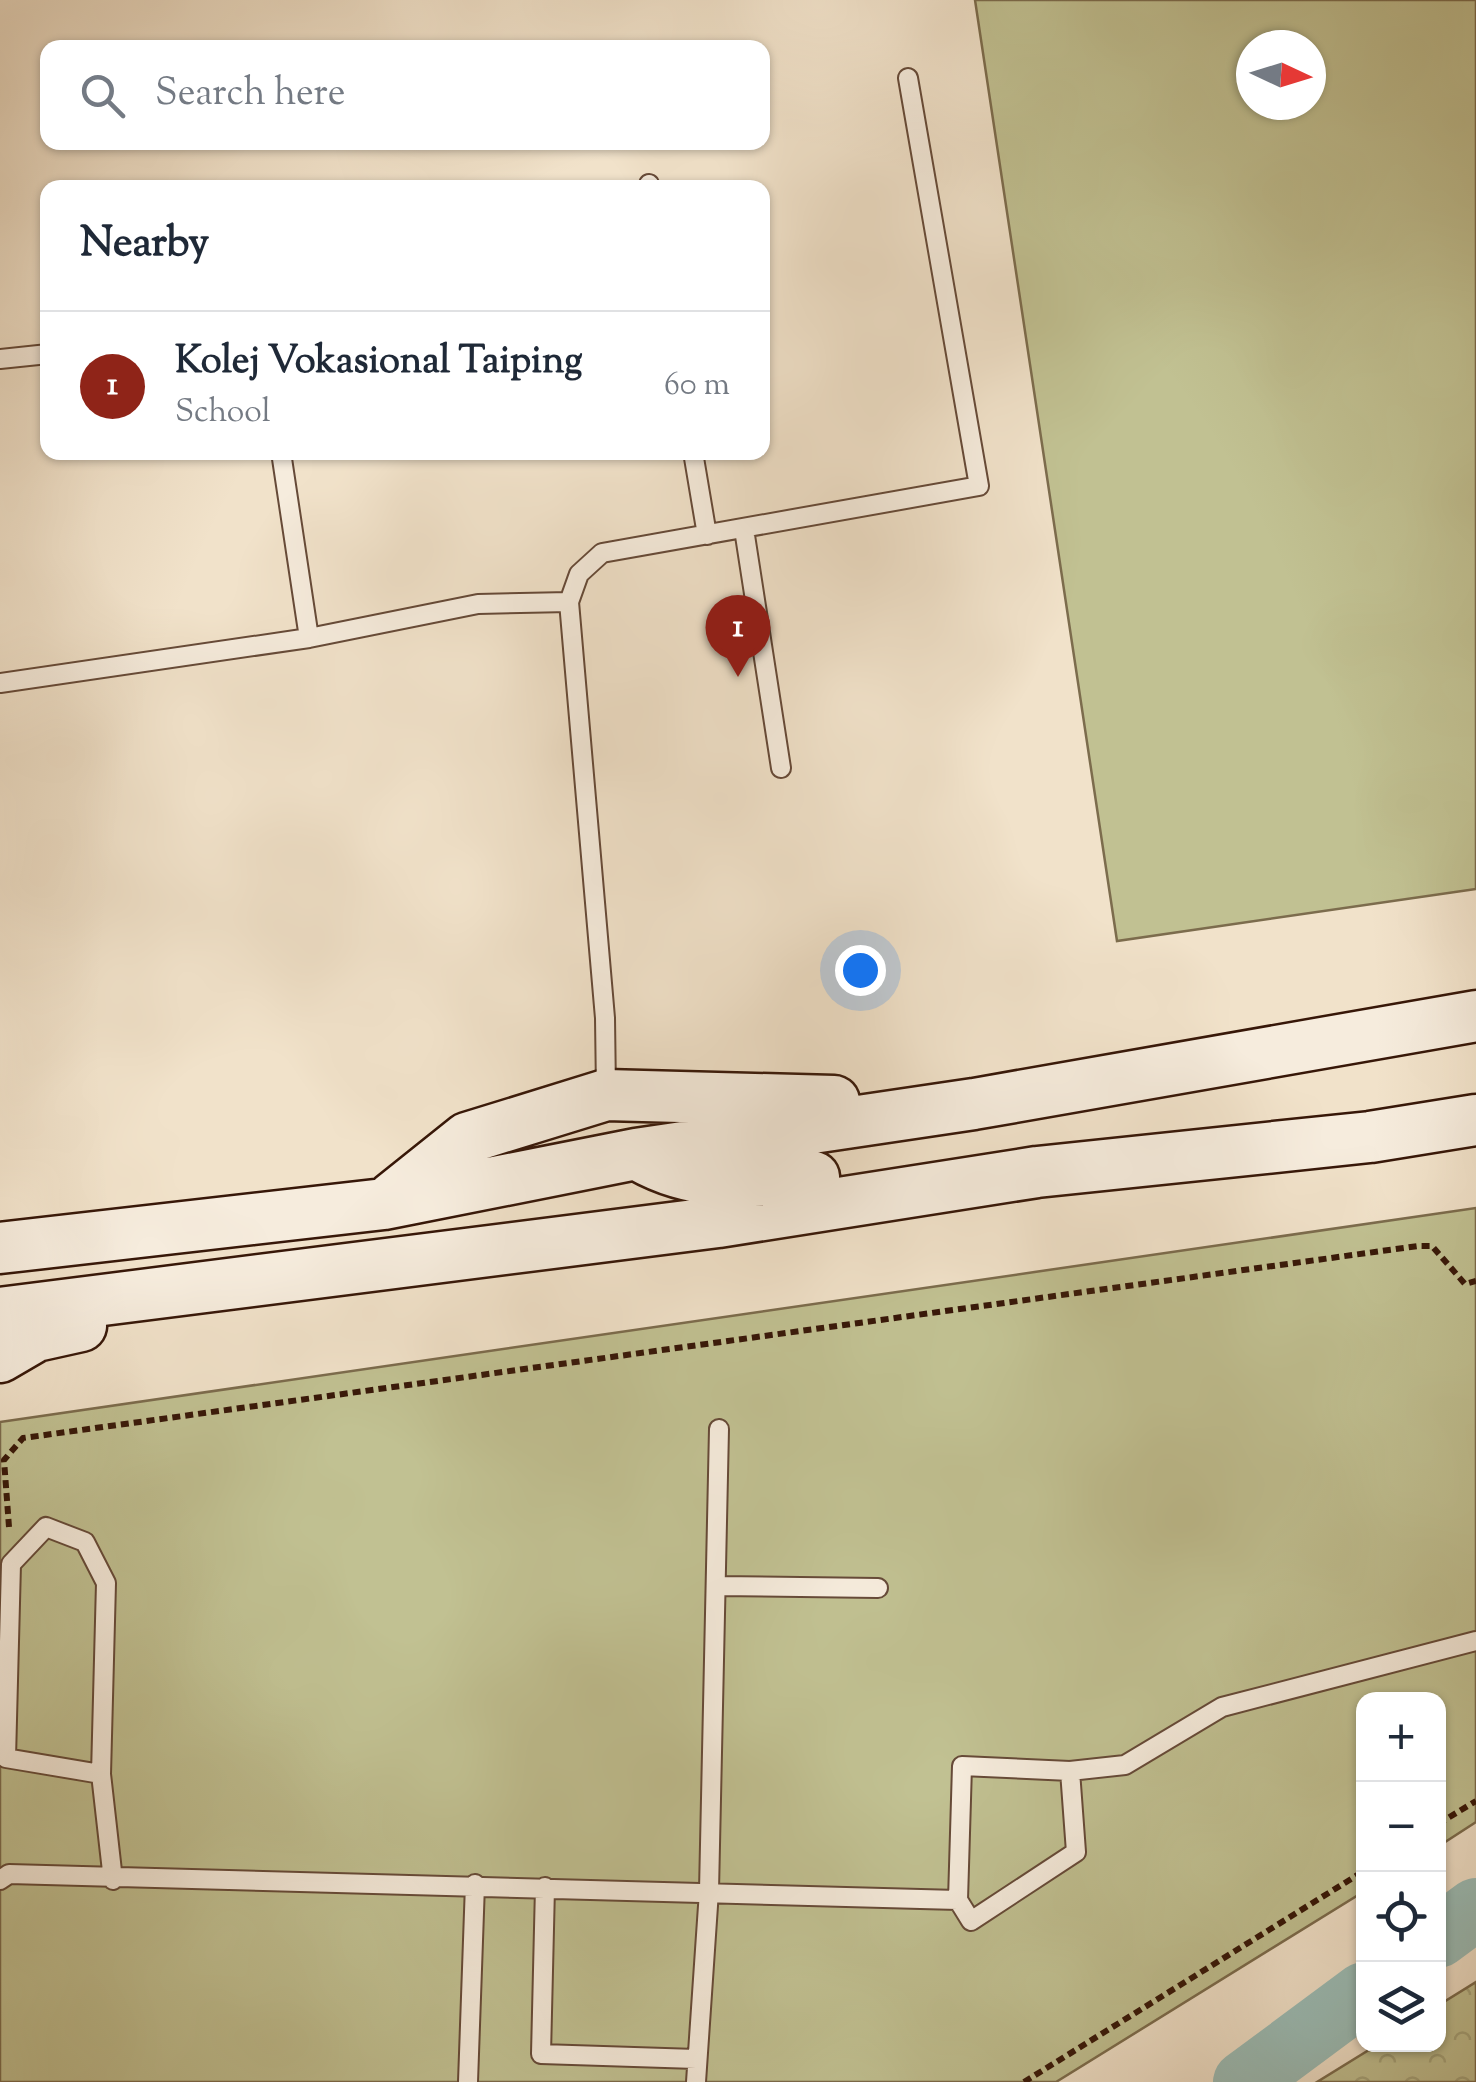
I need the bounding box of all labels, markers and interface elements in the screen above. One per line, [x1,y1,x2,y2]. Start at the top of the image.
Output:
north arrow [1236,30,1326,120]
search box [40,40,770,150]
icon: search [75,68,130,123]
text: Search here [155,68,346,122]
text: Nearby [80,215,209,275]
text: Kolej Vokasional Taiping [175,336,583,390]
text: 1 [107,363,118,409]
text: 60 m [664,363,730,409]
text: School [175,390,271,436]
pin: 1 [706,594,770,677]
your location [835,945,886,996]
map controls [1356,1692,1446,2052]
button: + [1356,1692,1446,1782]
button: − [1356,1782,1446,1872]
button: locate [1356,1872,1446,1962]
button: layers [1356,1962,1446,2052]

